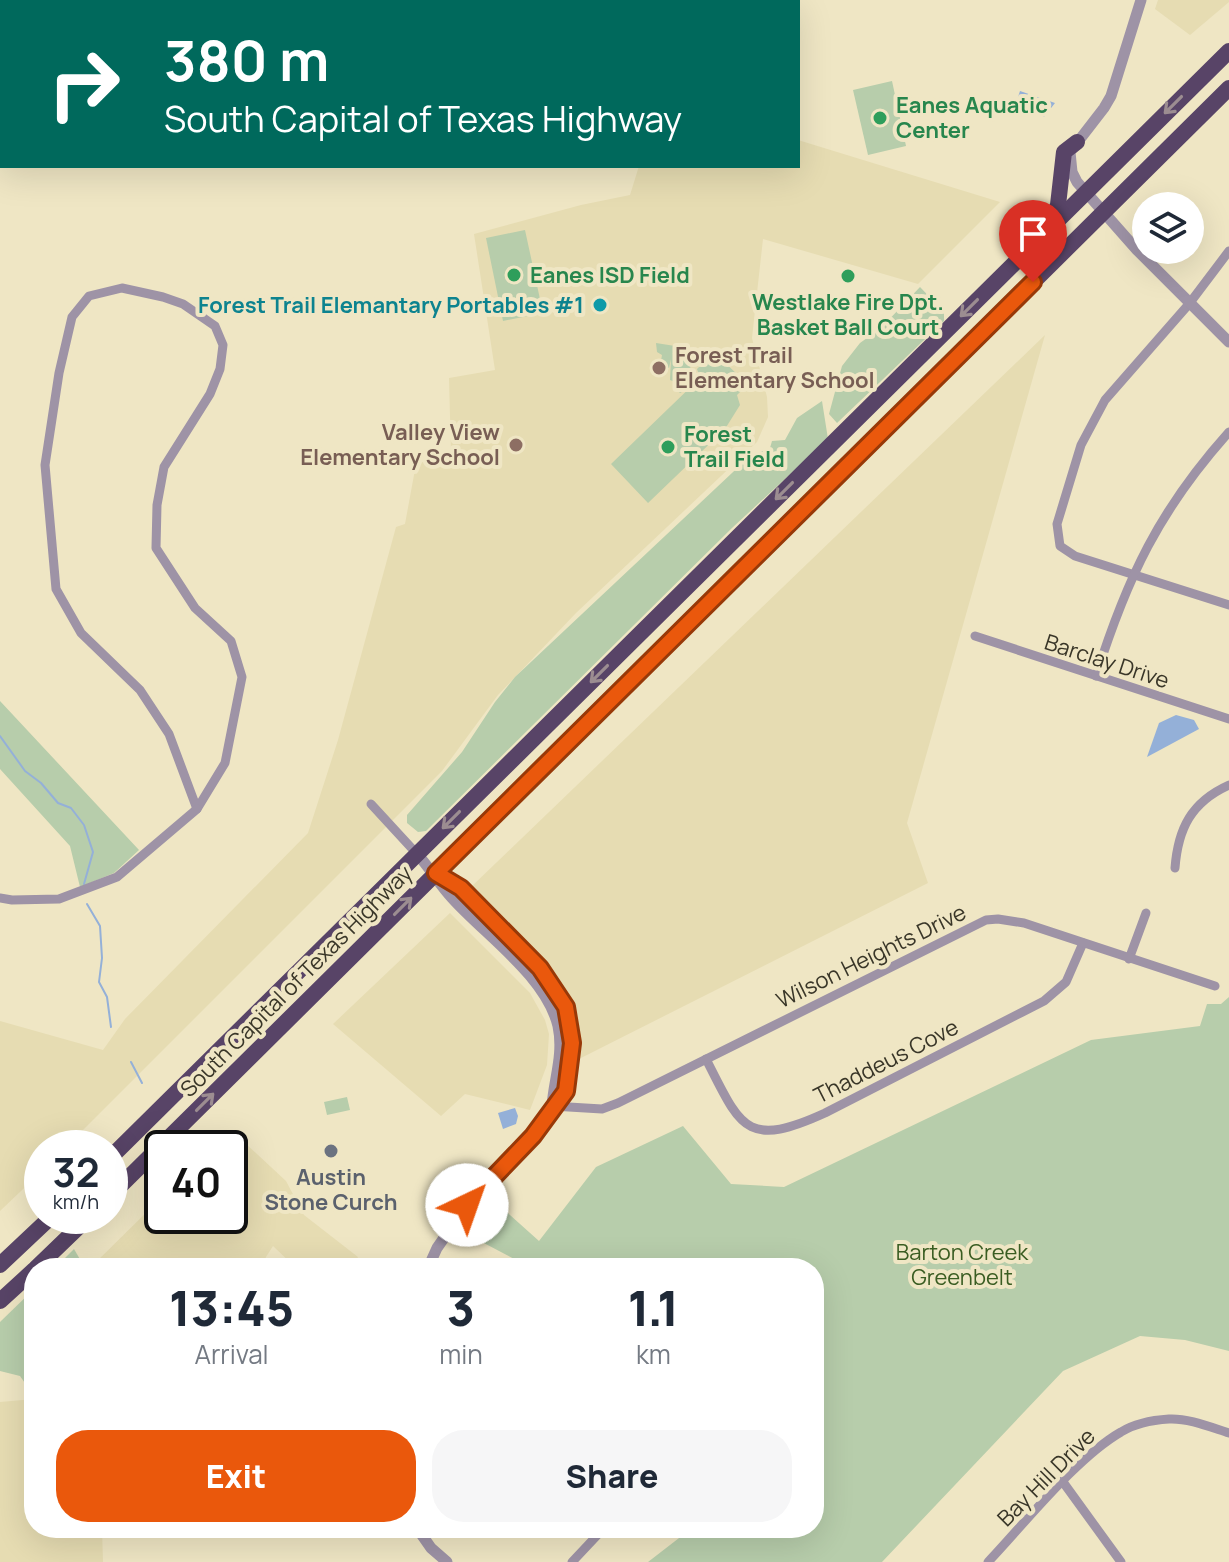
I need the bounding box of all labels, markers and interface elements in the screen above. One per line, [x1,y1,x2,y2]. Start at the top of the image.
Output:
text: 380 m [164,21,329,98]
icon: right [32,32,136,136]
place label: Eanes Aquatic Center [896,90,1048,145]
text: South Capital of Texas Highway [164,94,682,143]
one-way arrow [1164,95,1184,115]
marker: Eanes Aquatic Center [871,109,889,127]
map controls [1132,192,1204,264]
button: layers [1132,192,1204,264]
pin [999,200,1067,282]
icon: arrive [1011,212,1055,256]
place label: Eanes ISD Field [530,260,690,290]
marker: Eanes ISD Field [505,266,523,284]
marker: Westlake Fire Dpt. Basket Ball Court [839,267,857,285]
place label: Westlake Fire Dpt. Basket Ball Court [752,287,944,342]
place label: Forest Trail Elemantary Portables #1 [198,290,584,320]
marker: Forest Trail Elemantary Portables #1 [591,296,609,314]
one-way arrow [960,298,979,317]
place label: Forest Trail Elementary School [675,340,875,395]
marker: Forest Trail Elementary School [650,359,668,377]
place label: Valley View Elementary School [300,417,500,472]
place label: Forest Trail Field [684,419,785,474]
marker: Valley View Elementary School [507,436,525,454]
marker: Forest Trail Field [659,438,677,456]
one-way arrow [775,481,794,500]
street label: Barclay Drive [1041,627,1173,695]
one-way arrow [590,664,609,683]
one-way arrow [442,810,461,829]
street label: South Capital of Texas Highway [173,858,419,1104]
one-way arrow [393,896,413,915]
street label: Wilson Heights Drive [771,897,971,1015]
street label: Thaddeus Cove [809,1012,963,1110]
one-way arrow [195,1093,214,1112]
speed limit sign: 40 [144,1130,248,1234]
marker: Austin Stone Curch [322,1142,340,1160]
text: 32 [52,1144,100,1199]
place label: Austin Stone Curch [264,1162,398,1217]
position arrow [425,1163,509,1247]
text: km/h [53,1188,99,1215]
park label: Barton Creek Greenbelt [896,1237,1029,1292]
text: 13:45 [169,1275,294,1340]
text: 3 [447,1275,475,1340]
text: 1.1 [628,1275,679,1340]
text: Arrival [194,1336,269,1372]
text: min [439,1336,483,1372]
text: km [636,1336,671,1372]
street label: Bay Hill Drive [990,1421,1102,1533]
button: Exit [56,1430,416,1522]
button: Share [432,1430,792,1522]

